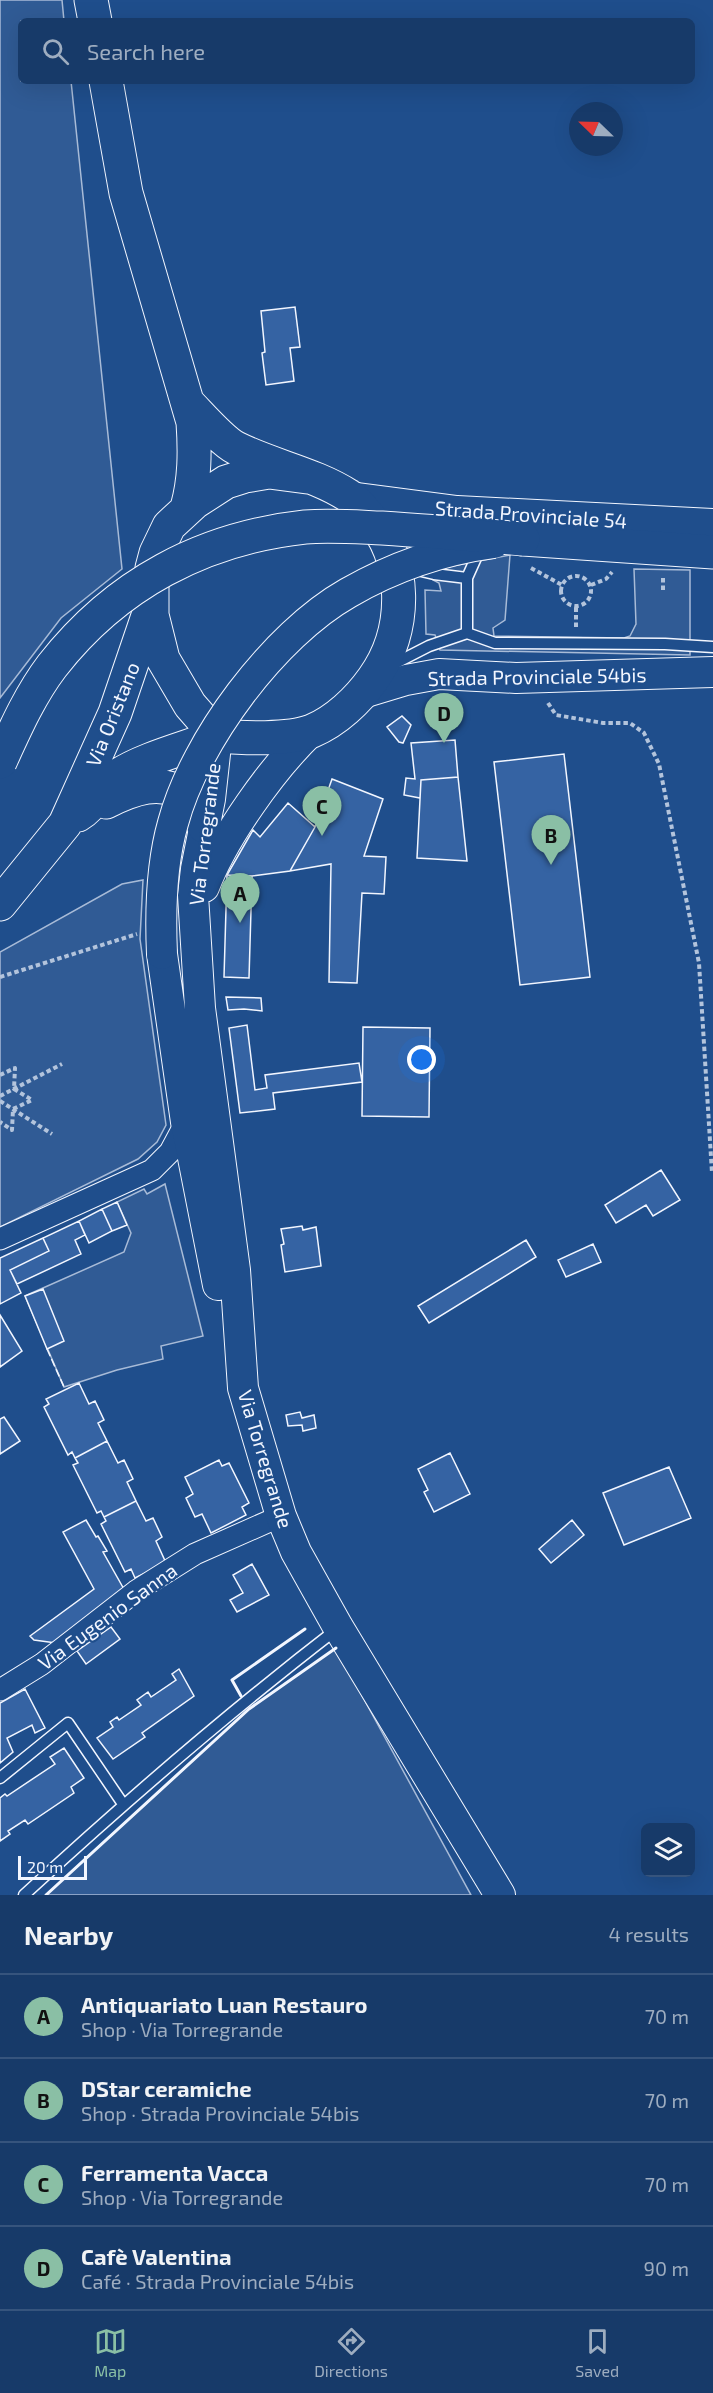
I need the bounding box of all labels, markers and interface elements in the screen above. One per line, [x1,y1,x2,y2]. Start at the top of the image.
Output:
search box [18,18,695,84]
icon: search [39,35,72,68]
text: Search here [87,38,205,64]
north arrow [569,102,623,156]
street label: Strada Provinciale 54 [434,495,628,533]
street label: Via Oristano [80,658,144,770]
street label: Strada Provinciale 54bis [427,662,647,690]
pin: D [424,694,464,743]
street label: Via Torregrande [183,761,225,907]
pin: C [302,786,342,836]
pin: B [532,816,570,865]
pin: A [220,874,260,923]
your location [407,1045,436,1074]
street label: Via Torregrande [234,1387,298,1531]
street label: Via Eugenio Sanna [33,1558,181,1674]
map controls [641,1823,695,1877]
button: layers [641,1823,695,1877]
scale bar [18,1853,87,1880]
text: 20 m [27,1857,63,1876]
text: Nearby [24,1919,113,1950]
text: 4 results [609,1922,689,1946]
text: Antiquariato Luan Restauro [81,1991,367,2017]
text: A [37,2004,50,2028]
text: 70 m [645,2004,689,2028]
text: Shop · Via Torregrande [81,2017,283,2041]
text: DStar ceramiche [81,2075,252,2101]
text: B [37,2088,50,2112]
text: 70 m [645,2088,689,2112]
text: Shop · Strada Provinciale 54bis [81,2101,359,2125]
text: Ferramenta Vacca [81,2159,268,2185]
text: C [38,2172,49,2196]
text: 70 m [645,2172,689,2196]
text: Shop · Via Torregrande [81,2185,283,2209]
text: Cafè Valentina [81,2243,232,2269]
text: D [37,2256,50,2280]
text: 90 m [644,2256,689,2280]
text: Café · Strada Provinciale 54bis [81,2269,354,2293]
tab: Map [94,2325,127,2380]
tab: Directions [314,2325,388,2380]
tab: Saved [575,2325,619,2380]

